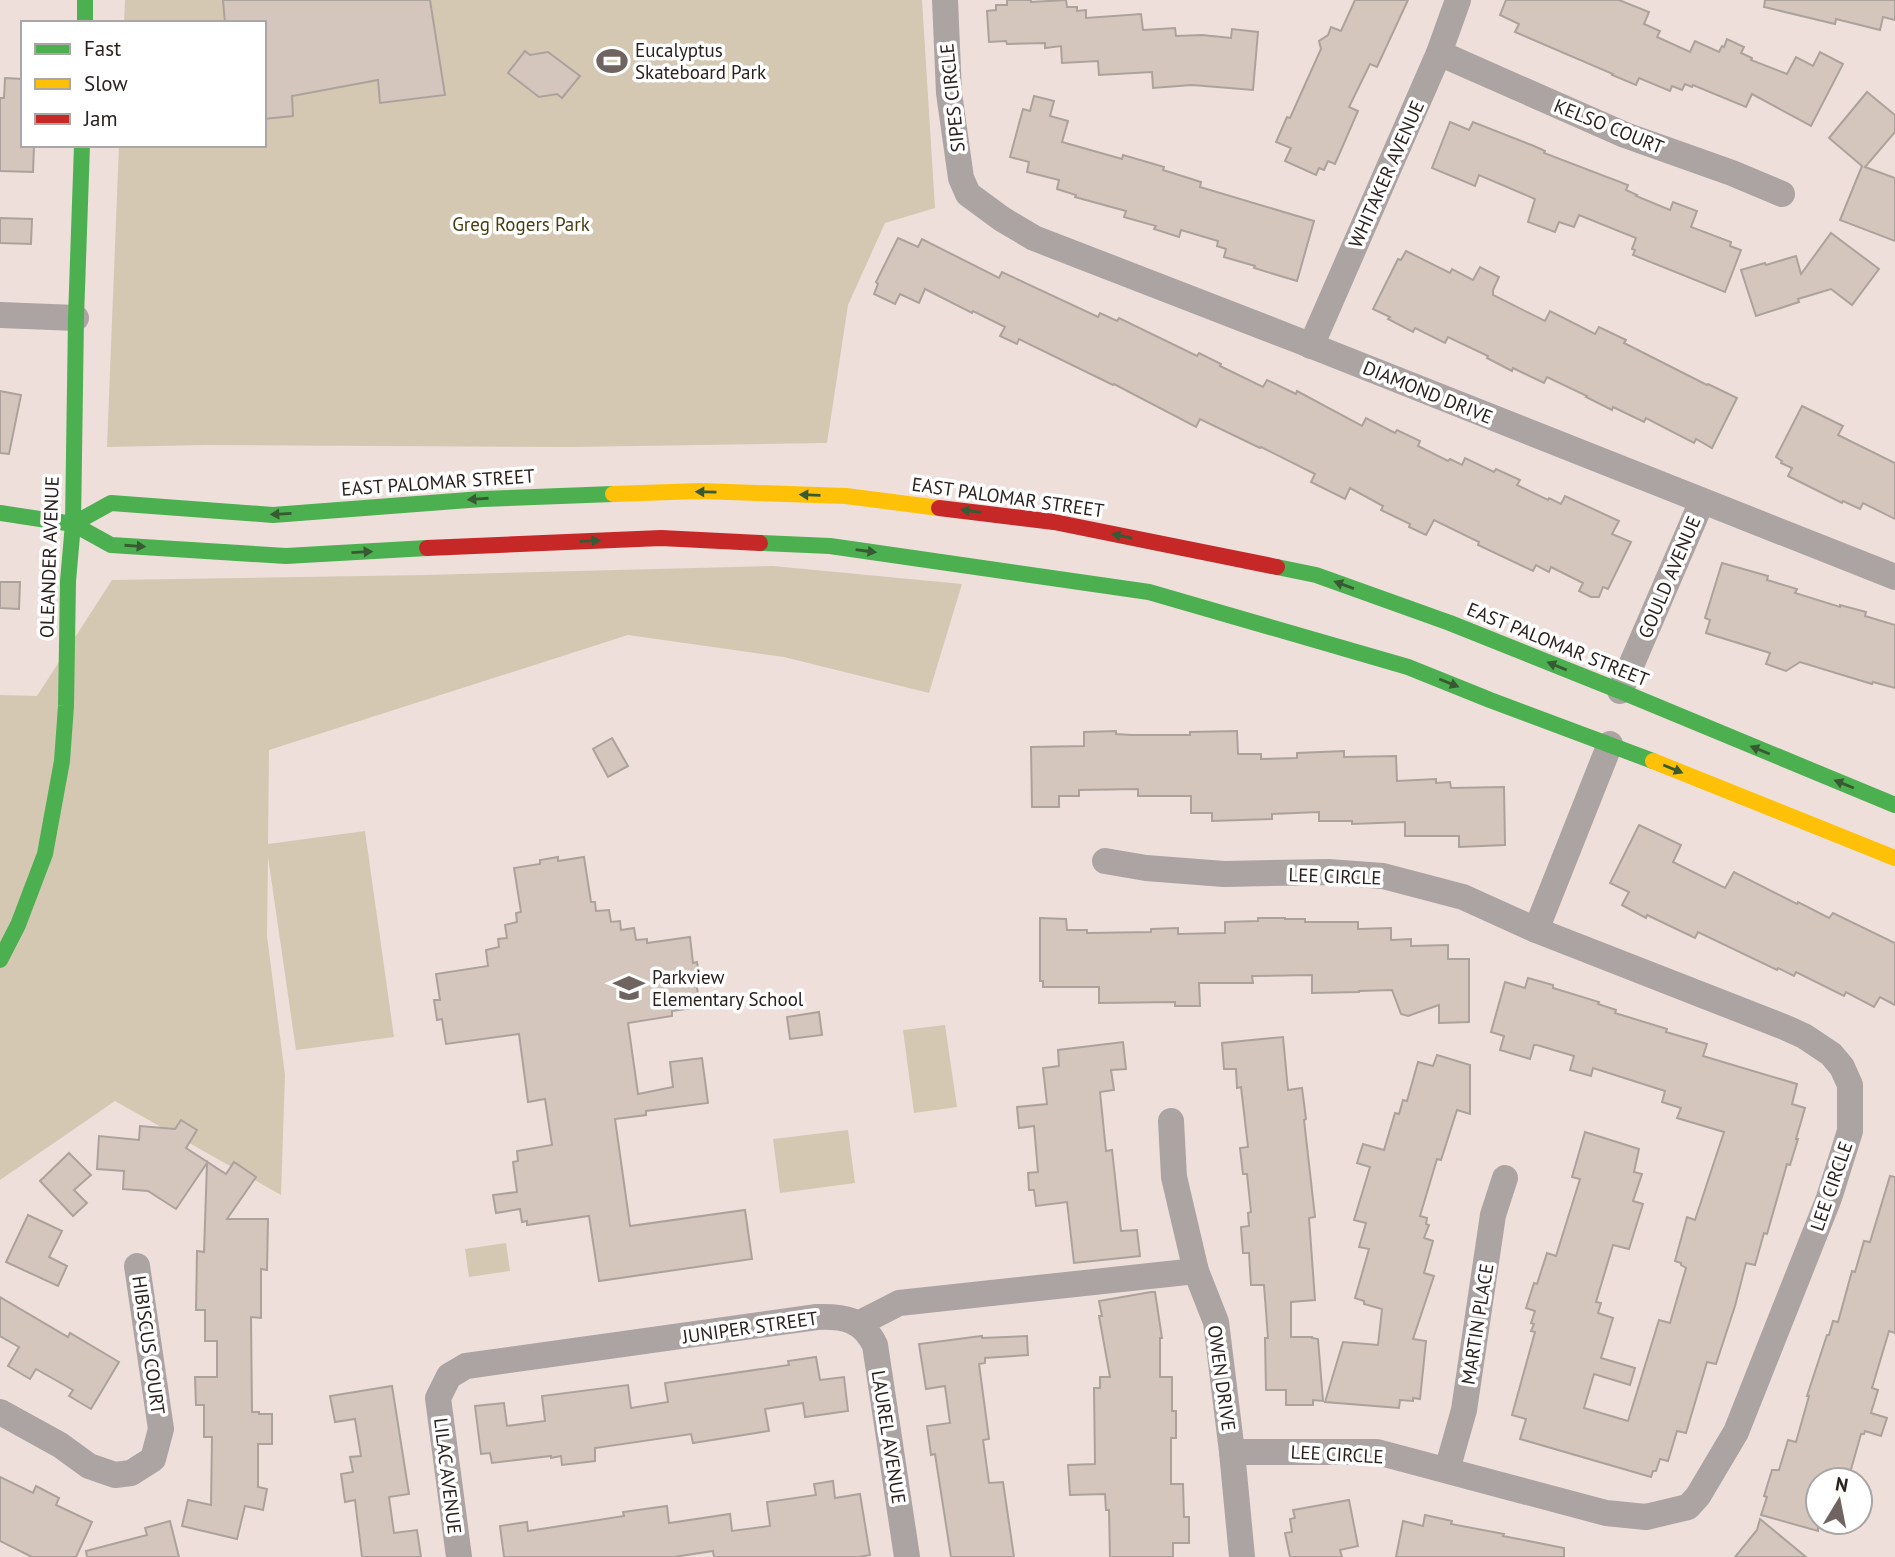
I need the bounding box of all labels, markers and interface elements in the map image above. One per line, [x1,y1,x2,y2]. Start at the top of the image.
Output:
legend [21,21,266,147]
text: Fast [84,35,121,62]
place label: Eucalyptus Skateboard Park [635,38,766,84]
street label: SIPES CIRCLE [934,42,970,154]
sports icon: Eucalyptus Skateboard Park [595,44,629,78]
text: Slow [84,70,128,97]
street label: KELSO COURT [1551,93,1668,159]
street label: WHITAKER AVENUE [1343,97,1429,251]
text: Jam [83,105,118,132]
park label: Greg Rogers Park [452,212,590,236]
street label: DIAMOND DRIVE [1360,355,1496,429]
street label: EAST PALOMAR STREET [341,463,536,501]
street label: EAST PALOMAR STREET [910,472,1106,522]
street label: OLEANDER AVENUE [34,476,64,638]
one-way arrow [694,486,716,498]
one-way arrow [798,489,820,500]
one-way arrow [467,494,489,505]
one-way arrow [959,505,981,516]
one-way arrow [270,509,292,520]
street label: GOULD AVENUE [1632,512,1706,642]
one-way arrow [1111,530,1133,541]
one-way arrow [579,535,601,546]
one-way arrow [124,541,146,552]
one-way arrow [352,546,374,557]
one-way arrow [855,546,877,557]
one-way arrow [1334,579,1355,590]
street label: EAST PALOMAR STREET [1464,597,1653,692]
one-way arrow [1546,660,1567,671]
one-way arrow [1439,678,1460,689]
one-way arrow [1749,744,1770,755]
one-way arrow [1663,764,1684,775]
one-way arrow [1833,778,1854,789]
street label: LEE CIRCLE [1288,862,1382,890]
place label: Parkview Elementary School [652,965,804,1011]
school or university icon: Parkview Elementary School [612,971,646,1005]
street label: LEE CIRCLE [1805,1138,1857,1234]
street label: MARTIN PLACE [1456,1262,1498,1386]
street label: HIBISCUS COURT [127,1274,171,1416]
street label: JUNIPER STREET [680,1306,820,1349]
street label: OWEN DRIVE [1203,1324,1241,1432]
street label: LAUREL AVENUE [867,1368,911,1506]
street label: LILAC AVENUE [429,1416,467,1536]
street label: LEE CIRCLE [1290,1440,1384,1468]
north arrow [1804,1466,1874,1536]
text: N [1834,1471,1850,1497]

